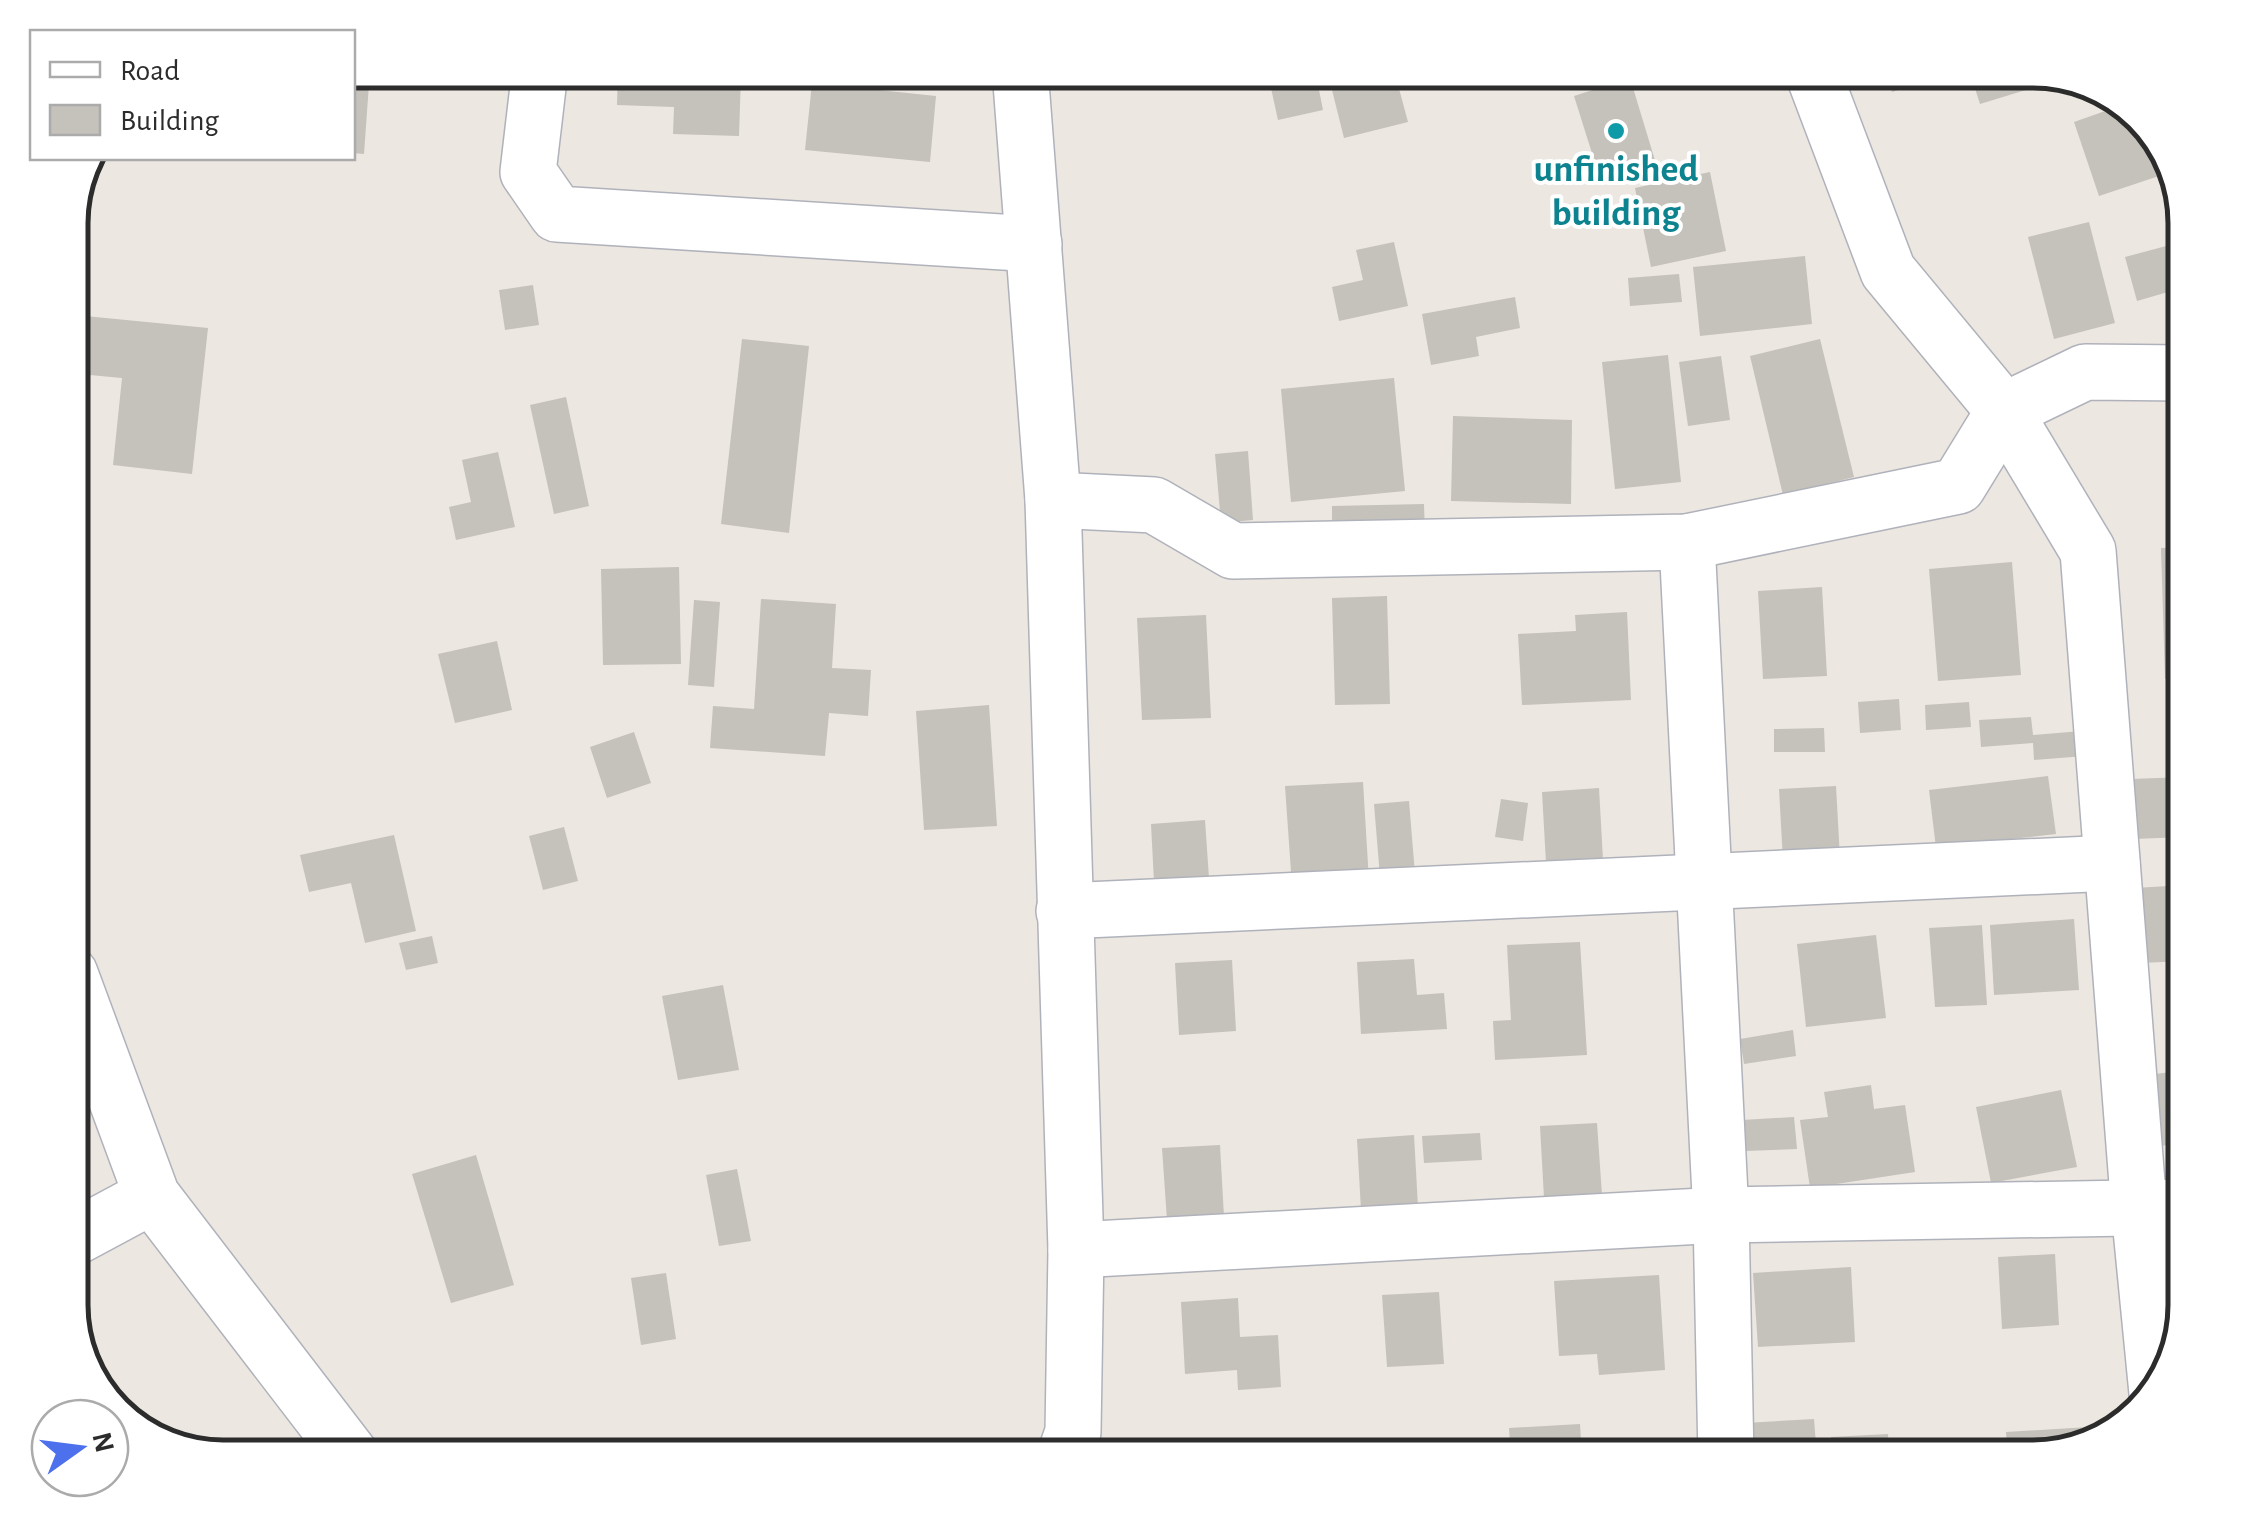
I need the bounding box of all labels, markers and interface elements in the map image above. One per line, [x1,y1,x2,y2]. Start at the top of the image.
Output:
legend [30,30,355,160]
text: Road [120,56,180,86]
text: Building [120,106,219,136]
marker: unfinished building [1605,120,1627,142]
place label: unfinished building [1534,151,1698,233]
north arrow [30,1398,130,1498]
text: N [86,1430,118,1455]

